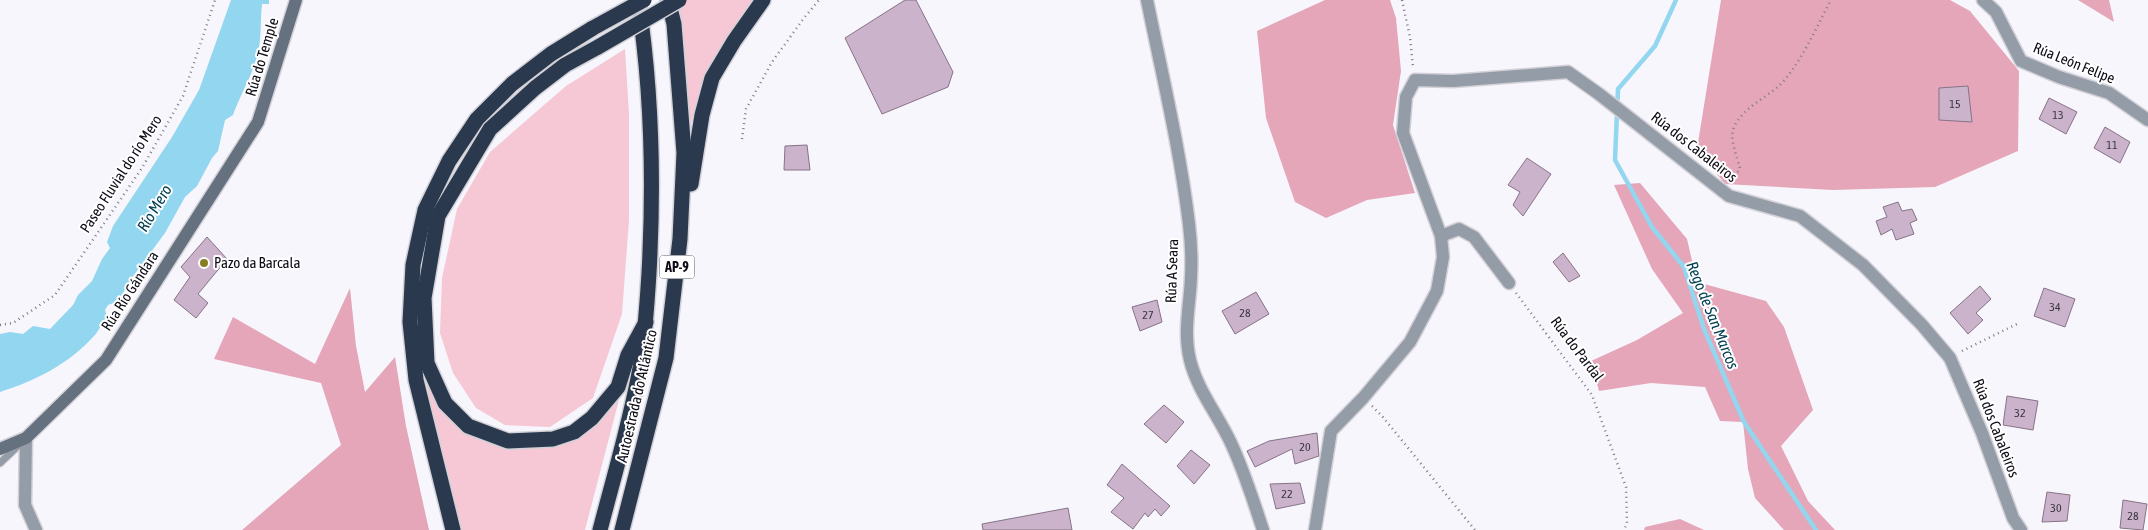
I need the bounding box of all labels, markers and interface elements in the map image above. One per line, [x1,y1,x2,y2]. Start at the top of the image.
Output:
street label: Rúa do Temple [242,15,282,98]
street label: Rúa León Felipe [2031,38,2118,87]
house number: 15 [1949,97,1961,111]
street label: Rúa dos Cabaleiros [1648,108,1740,185]
house number: 13 [2052,108,2064,122]
street label: Paseo Fluvial do río Mero [76,112,165,236]
house number: 11 [2106,138,2118,152]
water label: Río Mero [133,181,175,235]
street label: Rúa A Seara [1162,239,1181,303]
street label: Rúa Río Gándara [98,248,162,334]
place label: Pazo da Barcala [214,254,301,271]
road number: AP-9 [660,256,694,278]
marker: Pazo da Barcala [198,257,210,269]
water label: Rego de San Marcos [1682,259,1743,372]
house number: 34 [2049,300,2061,314]
house number: 28 [1239,306,1251,320]
house number: 27 [1142,308,1154,322]
street label: Rúa do Pardal [1548,313,1607,384]
street label: Autoestrada do Atlántico [613,328,660,464]
street label: Rúa dos Cabaleiros [1970,376,2023,479]
house number: 32 [2014,406,2026,420]
house number: 20 [1299,440,1311,454]
house number: 22 [1281,487,1293,501]
house number: 30 [2050,501,2062,515]
house number: 28 [2127,509,2139,523]

